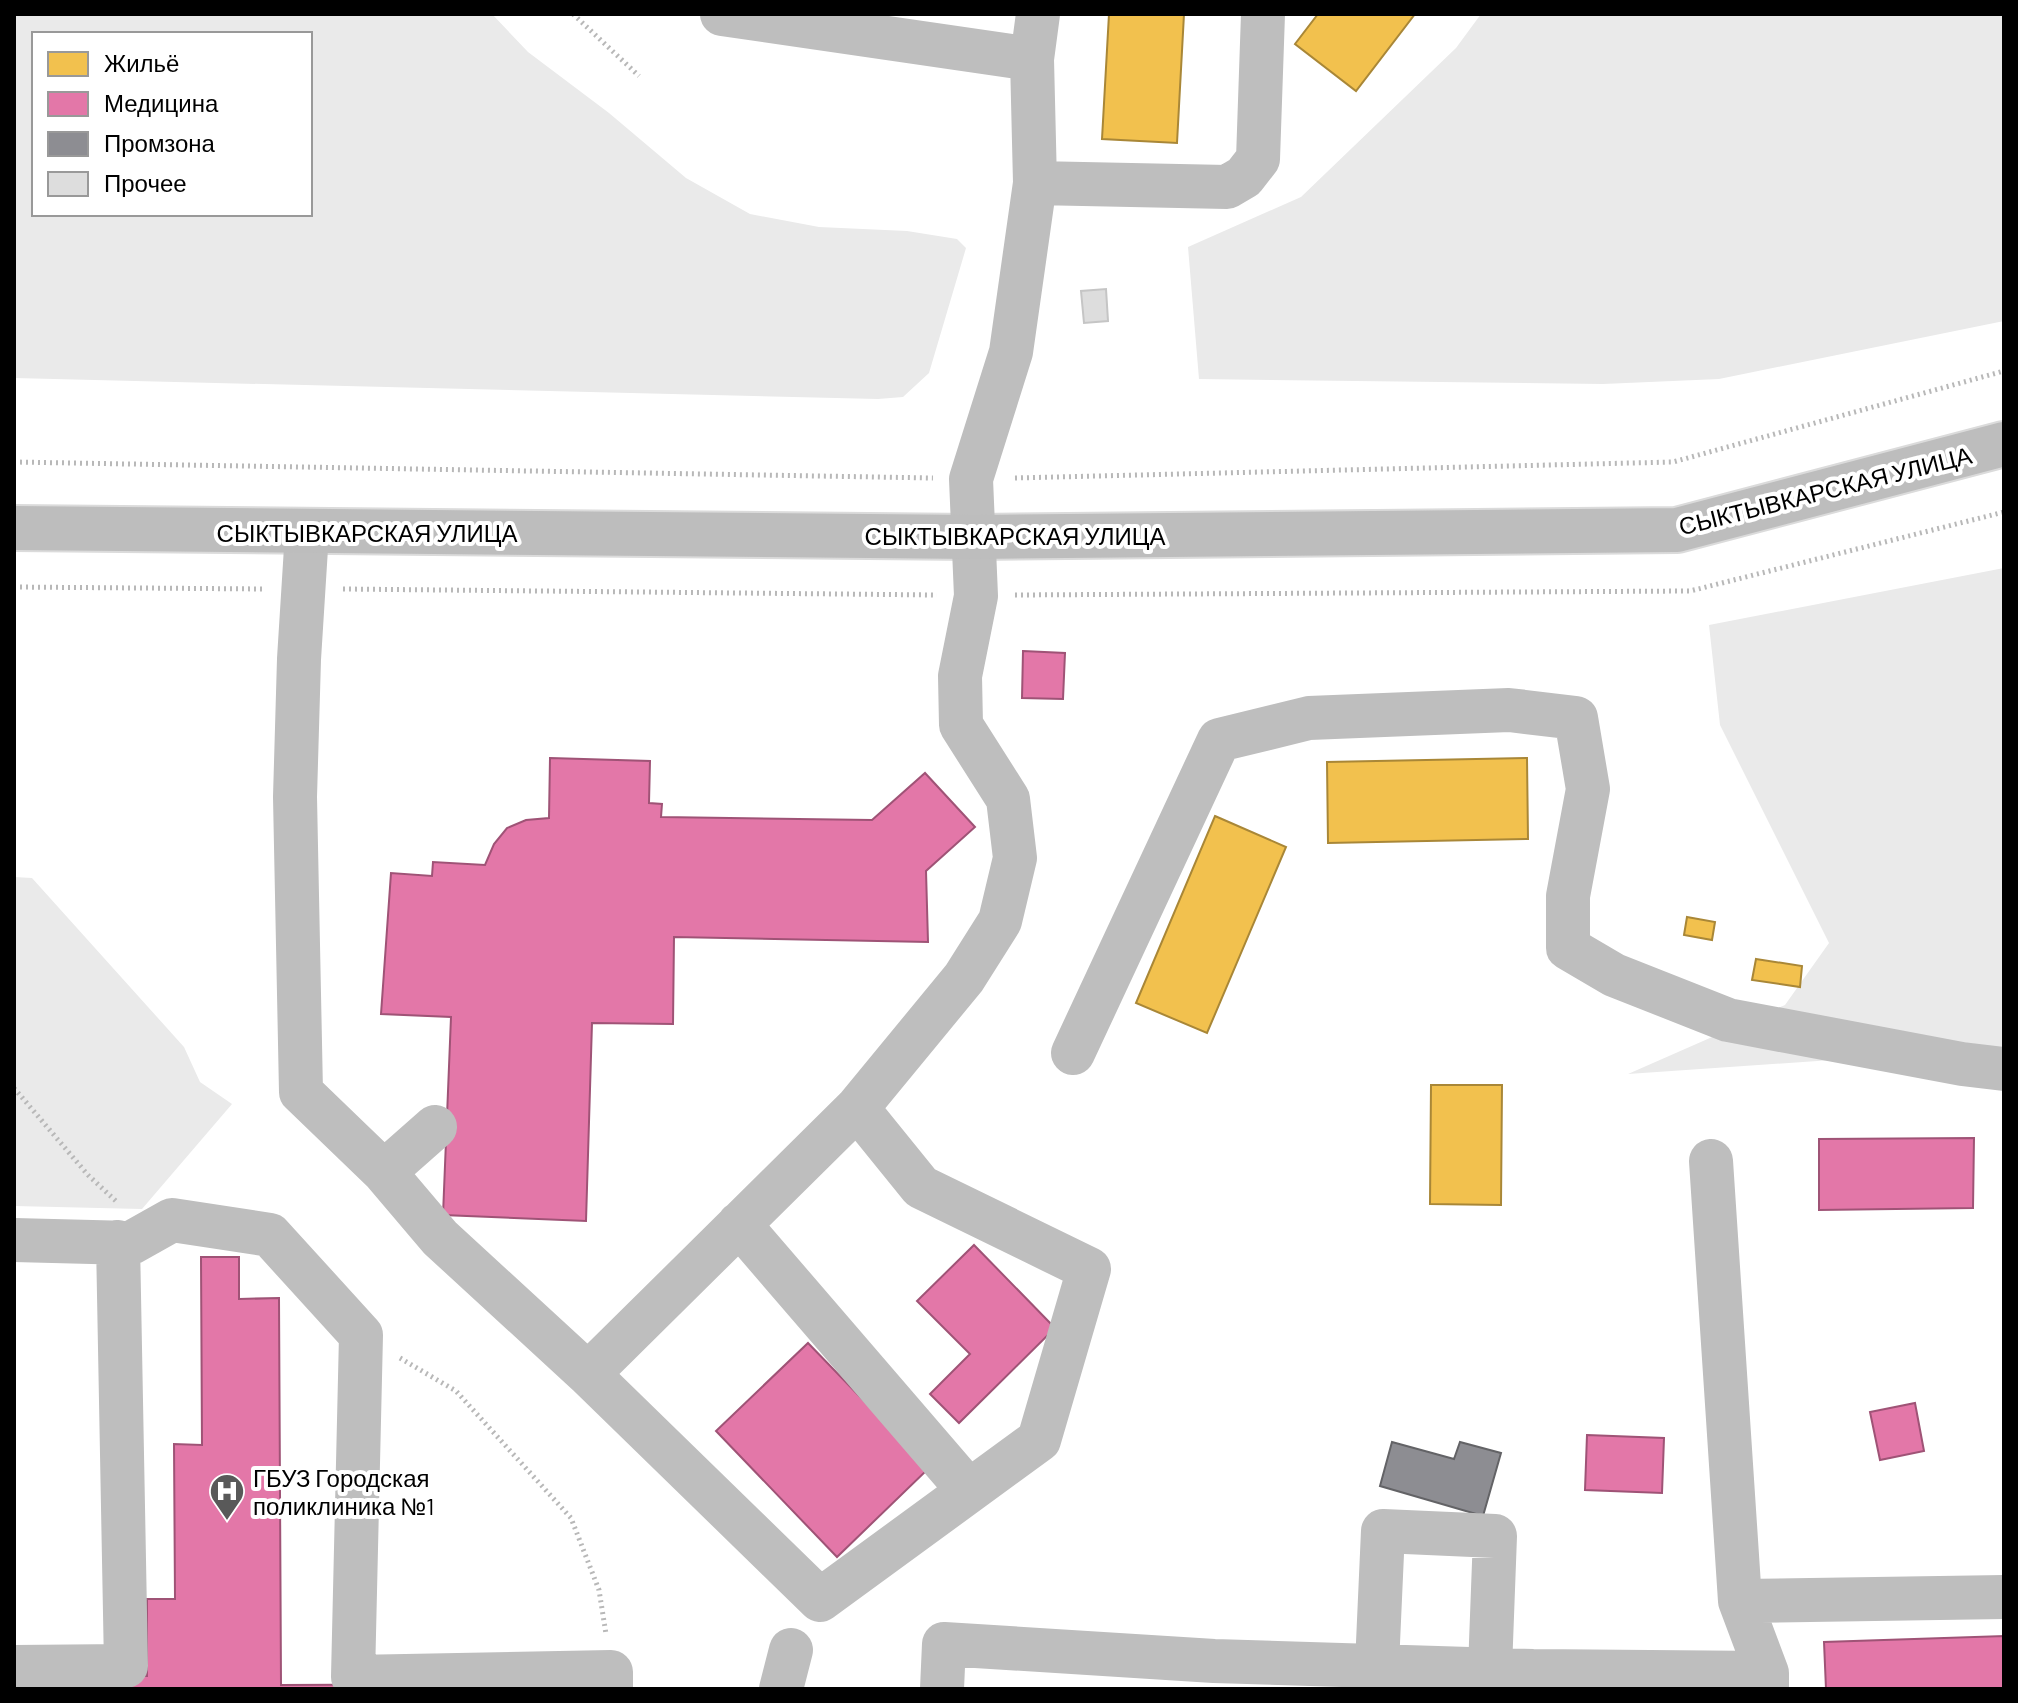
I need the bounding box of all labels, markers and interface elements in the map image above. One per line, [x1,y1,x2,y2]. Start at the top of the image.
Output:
legend [32,32,312,216]
text: Жильё [104,48,179,77]
text: Медицина [104,88,219,117]
text: Промзона [104,128,216,157]
text: Прочее [104,168,187,197]
street label: СЫКТЫВКАРСКАЯ УЛИЦА [1676,440,1974,540]
street label: СЫКТЫВКАРСКАЯ УЛИЦА [217,518,517,547]
street label: СЫКТЫВКАРСКАЯ УЛИЦА [865,521,1165,550]
place label: ГБУЗ Городская поликлиника №1 [253,1463,434,1520]
hospital icon: ГБУЗ Городская поликлиника №1 [208,1472,246,1522]

